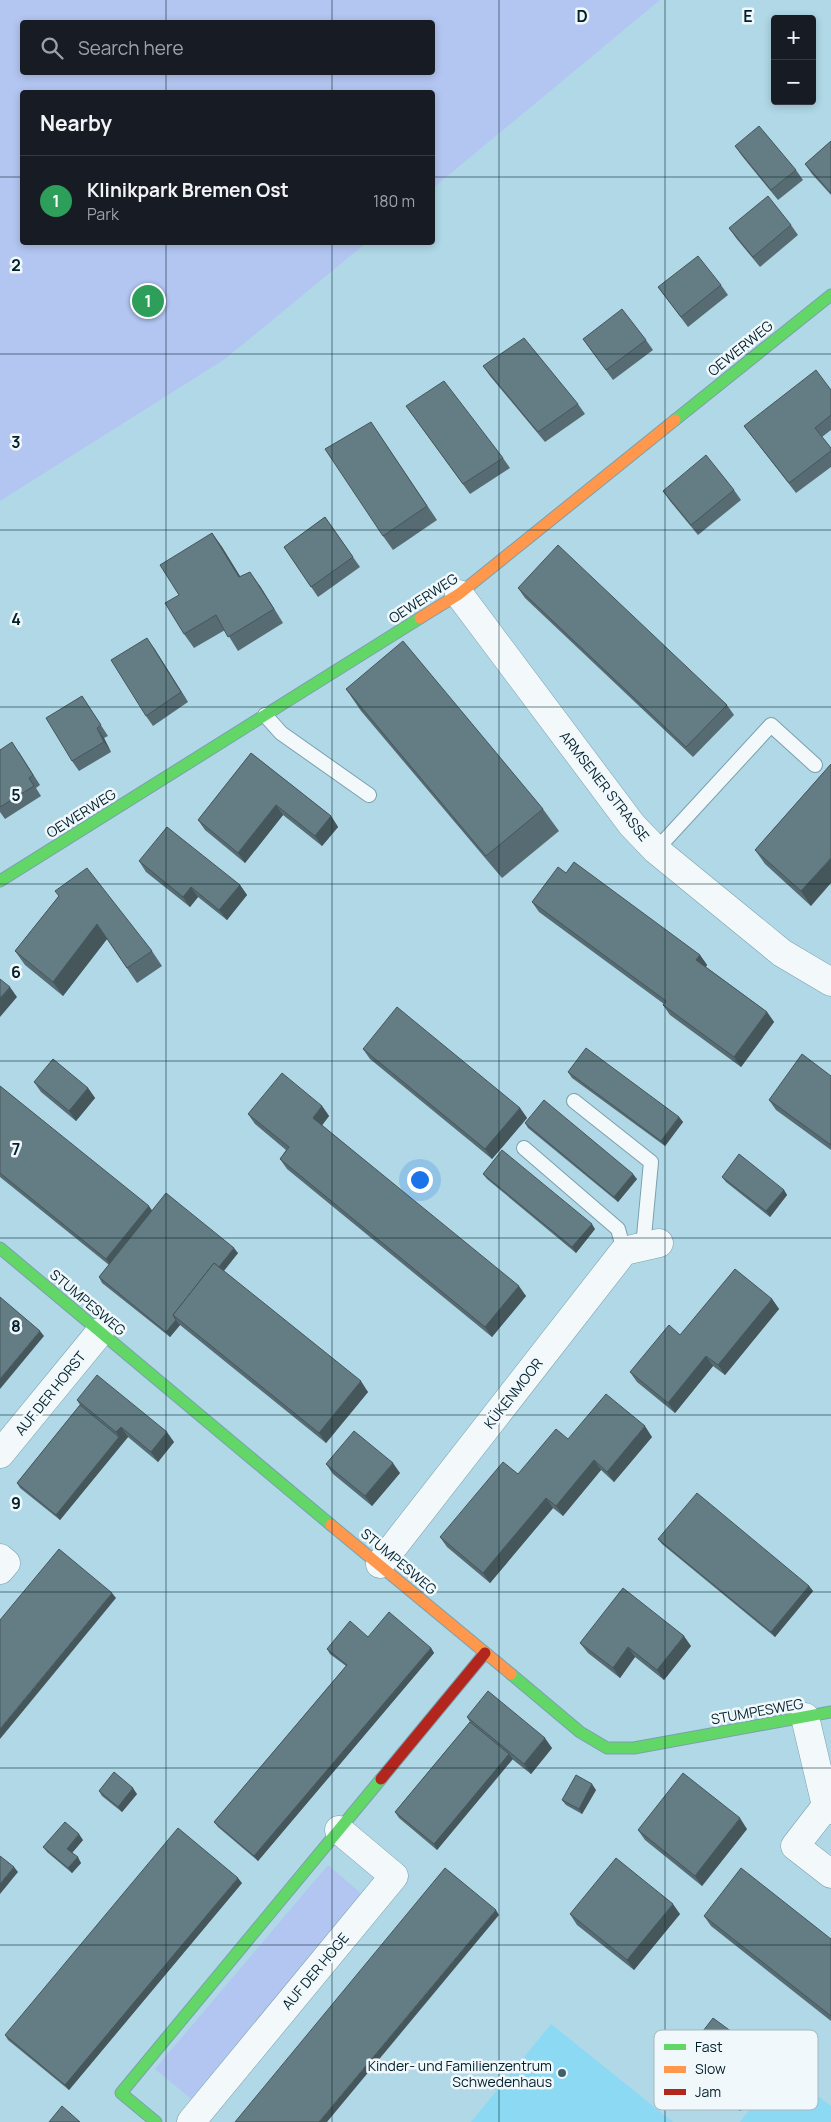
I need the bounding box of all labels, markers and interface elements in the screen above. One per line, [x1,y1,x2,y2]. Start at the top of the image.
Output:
text: D [576,5,588,27]
text: E [743,5,753,27]
map controls [771,15,816,105]
button: + [771,15,816,60]
search box [20,20,435,75]
icon: search [38,34,66,62]
text: Search here [78,35,184,61]
button: − [771,60,816,105]
text: Nearby [40,109,112,137]
text: Klinikpark Bremen Ost [87,177,289,203]
text: 1 [52,190,60,212]
text: 180 m [373,190,415,212]
text: Park [87,203,119,225]
text: 2 [11,254,21,276]
pin: 1 [132,282,164,320]
street label: OEWERWEG [704,316,777,380]
text: 3 [11,431,21,453]
street label: OEWERWEG [385,569,461,627]
text: 4 [11,608,21,630]
street label: ARMSENER STRASSE [556,727,654,845]
text: 5 [11,784,21,806]
street label: OEWERWEG [43,784,119,842]
text: 6 [11,961,21,983]
text: 7 [12,1138,20,1160]
your location [407,1167,433,1193]
street label: STUMPESWEG [46,1265,130,1339]
text: 8 [11,1315,21,1337]
street label: AUF DER HORST [10,1347,90,1439]
street label: KÜKENMOOR [479,1354,547,1432]
text: 9 [11,1492,21,1514]
street label: STUMPESWEG [357,1524,441,1598]
street label: STUMPESWEG [709,1694,805,1728]
street label: AUF DER HOGE [277,1929,353,2013]
legend [654,2030,818,2110]
text: Fast [695,2037,723,2056]
place label: Kinder- und Familienzentrum Schwedenhaus [368,2056,552,2091]
text: Slow [695,2059,726,2078]
marker: Kinder- und Familienzentrum Schwedenhaus [556,2067,568,2079]
text: Jam [695,2082,721,2101]

